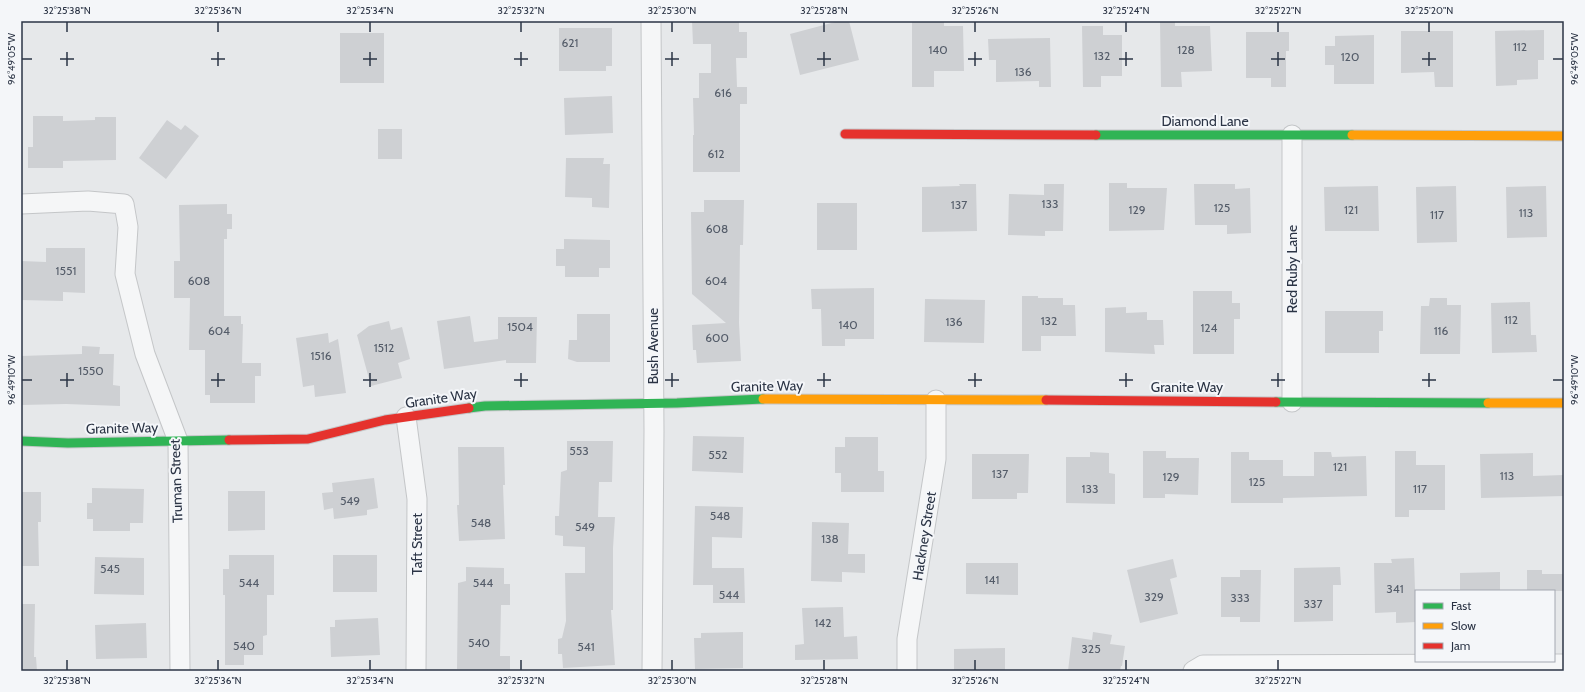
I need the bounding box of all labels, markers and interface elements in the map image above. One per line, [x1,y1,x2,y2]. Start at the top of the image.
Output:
text: 32°25'38"N [43,4,91,17]
text: 32°25'36"N [194,4,242,17]
text: 32°25'34"N [346,4,394,17]
text: 32°25'32"N [498,4,544,17]
text: 32°25'30"N [648,4,696,17]
text: 32°25'28"N [800,4,848,17]
text: 32°25'26"N [951,4,999,17]
text: 32°25'24"N [1102,4,1150,17]
text: 32°25'22"N [1255,4,1301,17]
text: 32°25'20"N [1405,4,1453,17]
text: 96°49'05"W [5,32,18,85]
text: 96°49'05"W [1568,32,1581,85]
house number: 621 [561,35,579,50]
house number: 112 [1513,39,1527,54]
house number: 140 [928,42,948,57]
house number: 128 [1177,42,1195,57]
house number: 132 [1094,48,1110,63]
house number: 120 [1341,49,1359,64]
house number: 136 [1014,64,1032,79]
house number: 616 [714,85,732,100]
street label: Diamond Lane [1161,112,1249,130]
house number: 612 [708,146,724,161]
house number: 133 [1042,196,1058,211]
house number: 137 [951,197,967,212]
house number: 125 [1214,200,1230,215]
house number: 129 [1128,202,1146,217]
house number: 121 [1344,202,1358,217]
house number: 113 [1519,205,1533,220]
house number: 117 [1430,207,1444,222]
house number: 608 [706,221,728,236]
street label: Red Ruby Lane [1283,225,1301,313]
house number: 1551 [56,263,76,278]
house number: 608 [188,273,210,288]
house number: 604 [705,273,727,288]
street label: Bush Avenue [644,308,662,384]
house number: 112 [1504,312,1518,327]
house number: 132 [1041,313,1057,328]
house number: 136 [945,314,963,329]
house number: 140 [838,317,858,332]
house number: 1504 [507,319,533,334]
house number: 124 [1200,320,1218,335]
house number: 604 [208,323,230,338]
house number: 116 [1434,323,1449,338]
house number: 600 [705,330,729,345]
house number: 1512 [374,340,394,355]
house number: 1516 [310,348,332,363]
text: 96°49'10"W [5,354,18,405]
text: 96°49'10"W [1568,354,1581,405]
house number: 1550 [78,363,104,378]
street label: Granite Way [731,376,803,396]
street label: Granite Way [1151,378,1223,396]
street label: Granite Way [404,384,478,412]
street label: Granite Way [86,418,158,438]
street label: Truman Street [166,438,186,523]
house number: 553 [569,443,589,458]
house number: 552 [708,447,728,462]
house number: 121 [1333,459,1347,474]
house number: 137 [992,466,1008,481]
house number: 113 [1500,468,1514,483]
house number: 129 [1162,469,1180,484]
house number: 125 [1249,474,1265,489]
house number: 133 [1082,481,1098,496]
house number: 117 [1413,481,1427,496]
street label: Hackney Street [908,490,940,582]
house number: 549 [340,493,360,508]
house number: 548 [710,508,730,523]
street label: Taft Street [408,513,426,575]
house number: 548 [471,515,491,530]
house number: 549 [575,519,595,534]
house number: 138 [821,531,839,546]
house number: 545 [100,561,120,576]
house number: 141 [985,572,999,587]
house number: 544 [239,575,259,590]
house number: 544 [473,575,493,590]
house number: 341 [1386,581,1404,596]
house number: 544 [719,587,739,602]
house number: 329 [1144,589,1164,604]
house number: 333 [1230,590,1250,605]
legend [1415,590,1555,662]
house number: 337 [1303,596,1323,611]
text: Fast [1451,598,1471,613]
house number: 142 [814,615,832,630]
text: Slow [1451,618,1476,633]
house number: 540 [468,635,490,650]
house number: 540 [233,638,255,653]
text: Jam [1450,638,1470,653]
house number: 541 [577,639,595,654]
house number: 325 [1081,641,1101,656]
text: 32°25'38"N [43,674,91,687]
text: 32°25'36"N [194,674,242,687]
text: 32°25'34"N [346,674,394,687]
text: 32°25'32"N [498,674,544,687]
text: 32°25'30"N [648,674,696,687]
text: 32°25'28"N [800,674,848,687]
text: 32°25'26"N [951,674,999,687]
text: 32°25'24"N [1102,674,1150,687]
text: 32°25'22"N [1255,674,1301,687]

